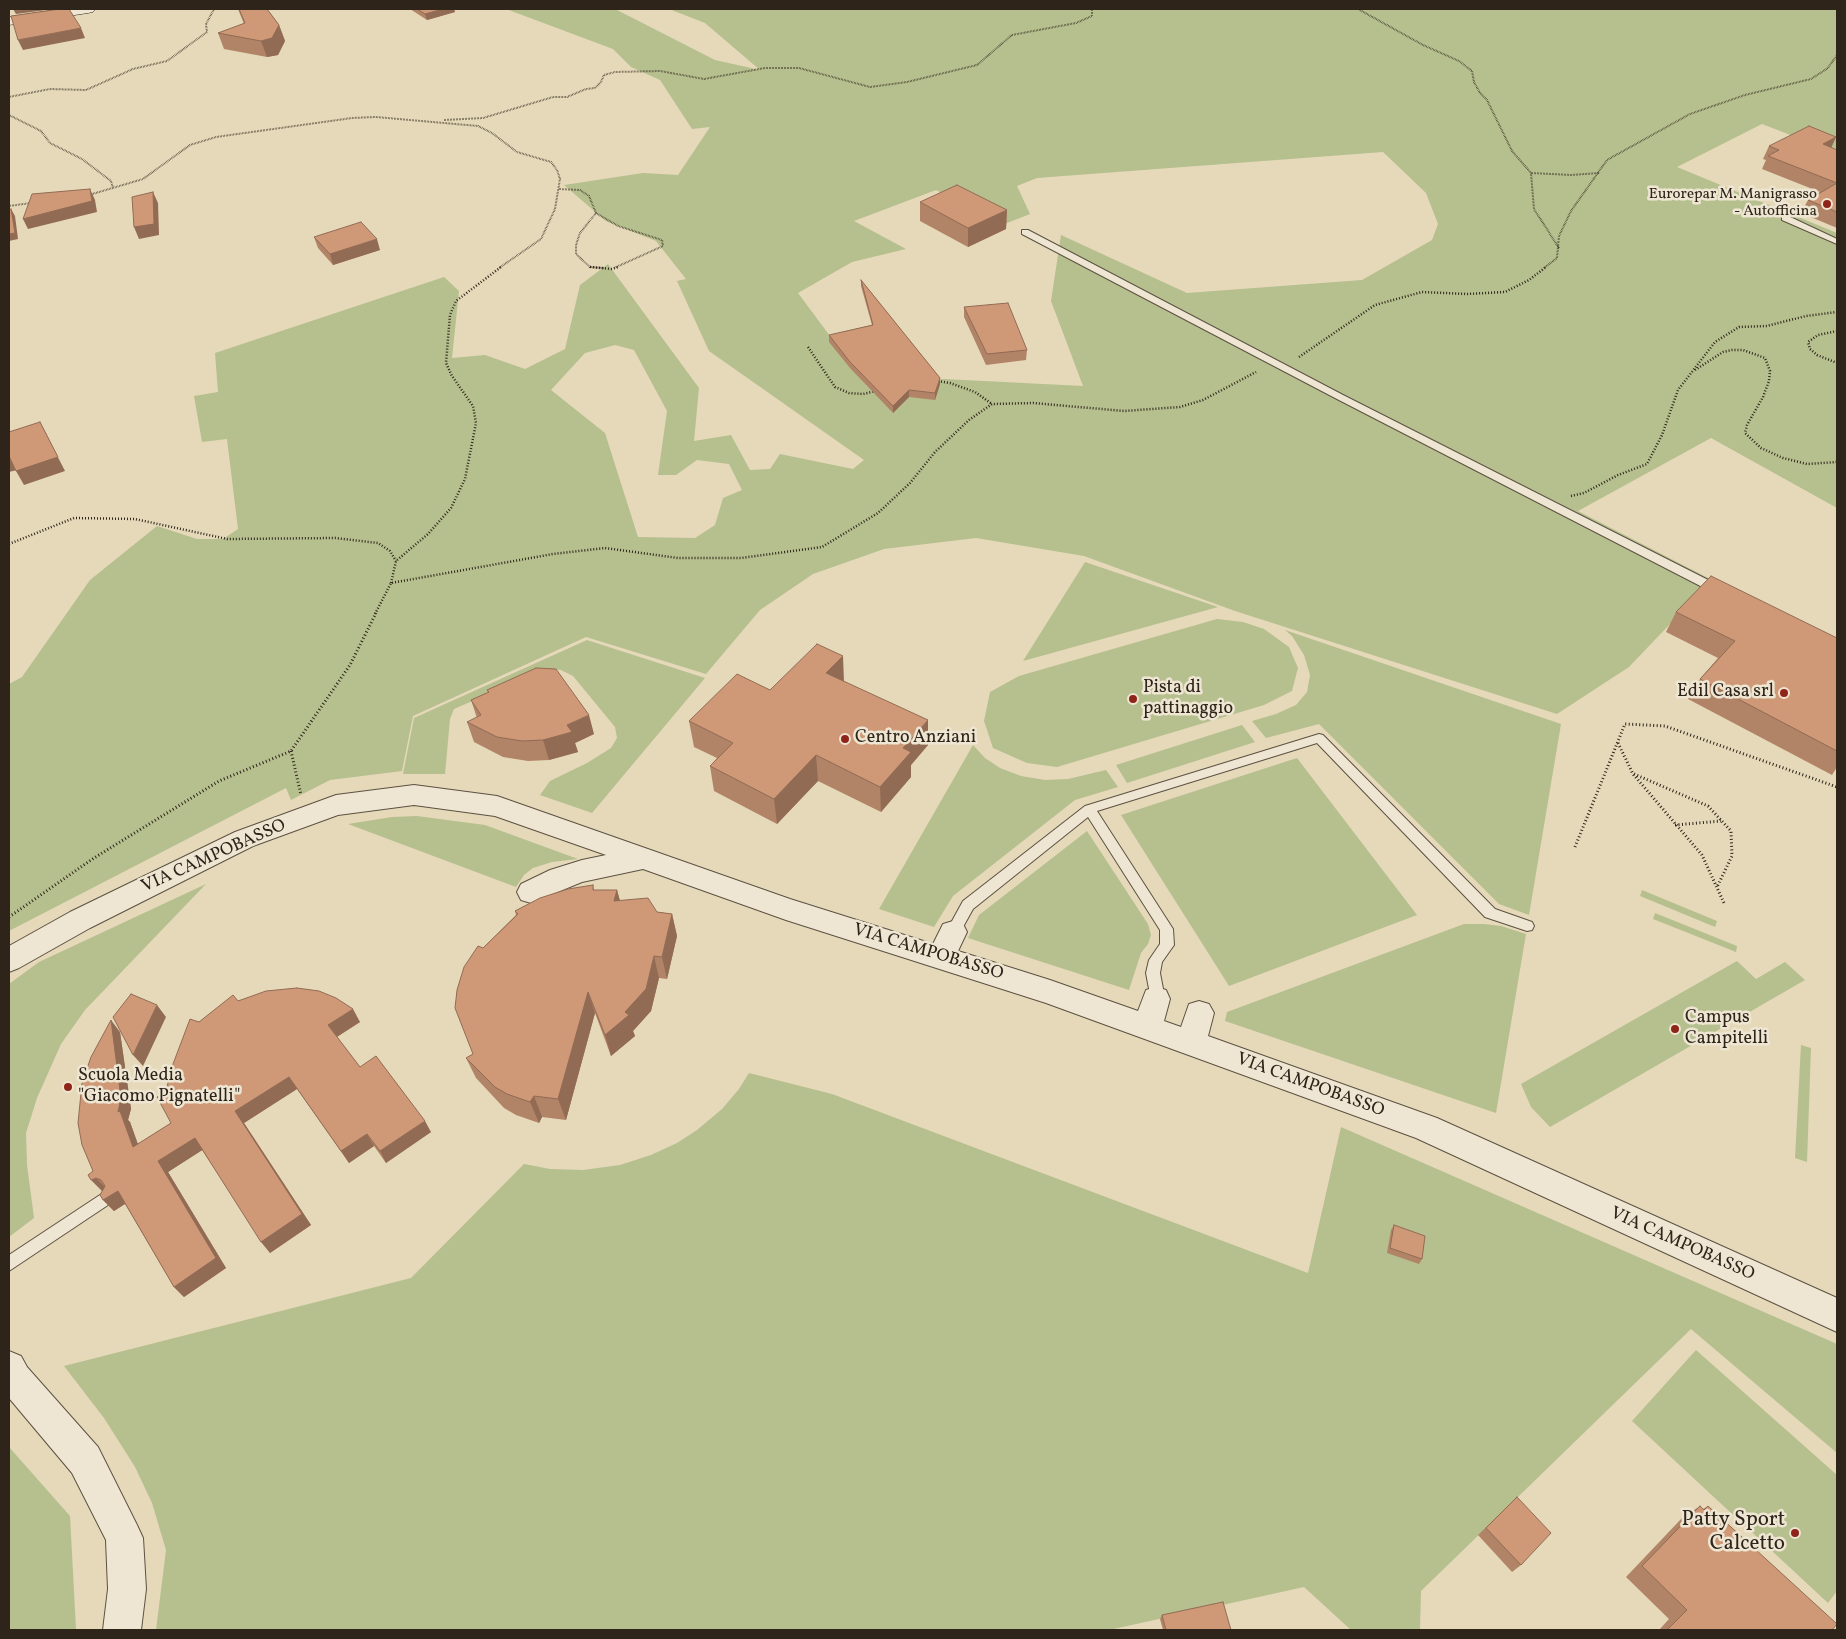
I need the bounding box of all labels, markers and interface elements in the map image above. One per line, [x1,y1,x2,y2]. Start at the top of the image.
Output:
place label: Eurorepar M. Manigrasso - Autofficina [1649,186,1817,221]
marker: Eurorepar M. Manigrasso - Autofficina [1821,198,1833,210]
place label: Pista di pattinaggio [1143,678,1233,721]
place label: Edil Casa srl [1677,682,1774,704]
marker: Edil Casa srl [1778,687,1790,699]
marker: Pista di pattinaggio [1127,693,1139,705]
place label: Centro Anziani [855,728,976,750]
marker: Centro Anziani [839,733,851,745]
street label: VIA CAMPOBASSO [138,815,290,899]
street label: VIA CAMPOBASSO [850,920,1006,986]
place label: Campus Campitelli [1685,1008,1768,1050]
marker: Campus Campitelli [1669,1023,1681,1035]
street label: VIA CAMPOBASSO [1233,1049,1387,1123]
place label: Scuola Media "Giacomo Pignatelli" [78,1066,240,1108]
marker: Scuola Media "Giacomo Pignatelli" [62,1081,74,1093]
street label: VIA CAMPOBASSO [1606,1203,1758,1287]
place label: Patty Sport Calcetto [1682,1508,1785,1558]
marker: Patty Sport Calcetto [1789,1527,1801,1539]

